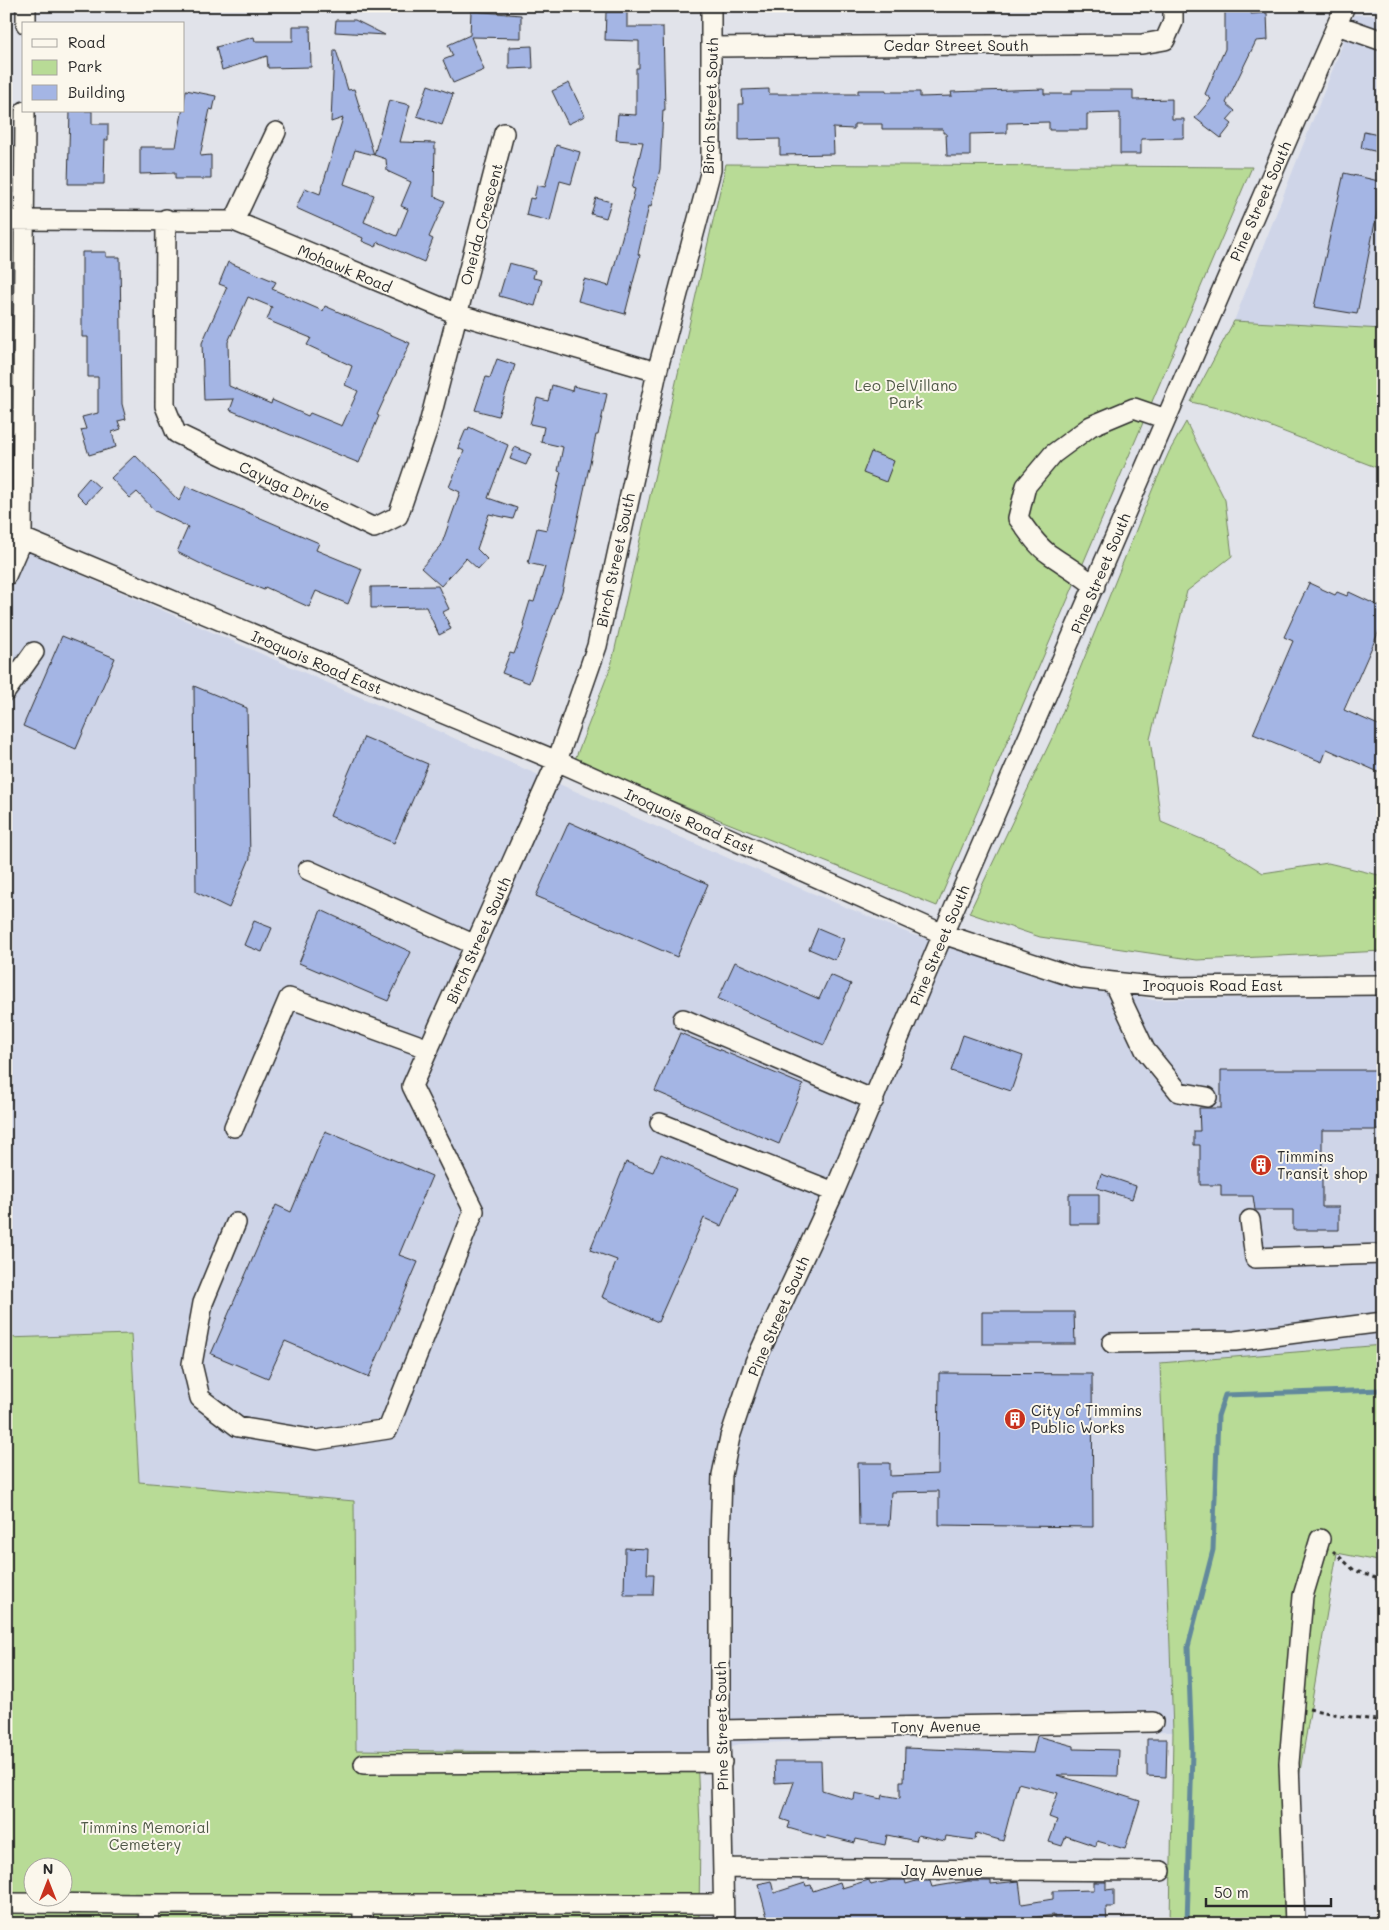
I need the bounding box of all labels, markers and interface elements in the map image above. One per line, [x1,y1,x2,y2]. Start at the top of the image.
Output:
legend [22,22,185,112]
text: Road [68,32,105,52]
street label: Cedar Street South [884,35,1028,55]
street label: Birch Street South [698,37,722,175]
text: Park [68,56,102,76]
text: Building [68,82,125,102]
street label: Pine Street South [1225,138,1295,264]
street label: Oneida Crescent [455,161,507,287]
street label: Mohawk Road [295,239,395,297]
park label: Leo DelVillano Park [855,375,957,412]
street label: Cayuga Drive [236,456,334,516]
street label: Birch Street South [591,491,639,629]
street label: Pine Street South [1066,510,1134,636]
street label: Iroquois Road East [248,625,386,699]
street label: Iroquois Road East [622,783,758,859]
street label: Birch Street South [441,874,515,1006]
street label: Pine Street South [905,882,973,1008]
street label: Iroquois Road East [1143,975,1283,995]
place label: Timmins Transit shop [1277,1146,1368,1183]
building icon: Timmins Transit shop [1249,1153,1273,1177]
street label: Pine Street South [743,1253,813,1379]
place label: City of Timmins Public Works [1031,1400,1142,1437]
building icon: City of Timmins Public Works [1003,1407,1027,1431]
street label: Pine Street South [710,1661,732,1791]
street label: Tony Avenue [891,1715,981,1737]
park label: Timmins Memorial Cemetery [80,1817,210,1854]
north arrow [22,1858,72,1908]
text: N [43,1859,53,1878]
street label: Jay Avenue [901,1860,983,1880]
scale bar [1206,1875,1332,1907]
text: 50 m [1214,1882,1249,1902]

